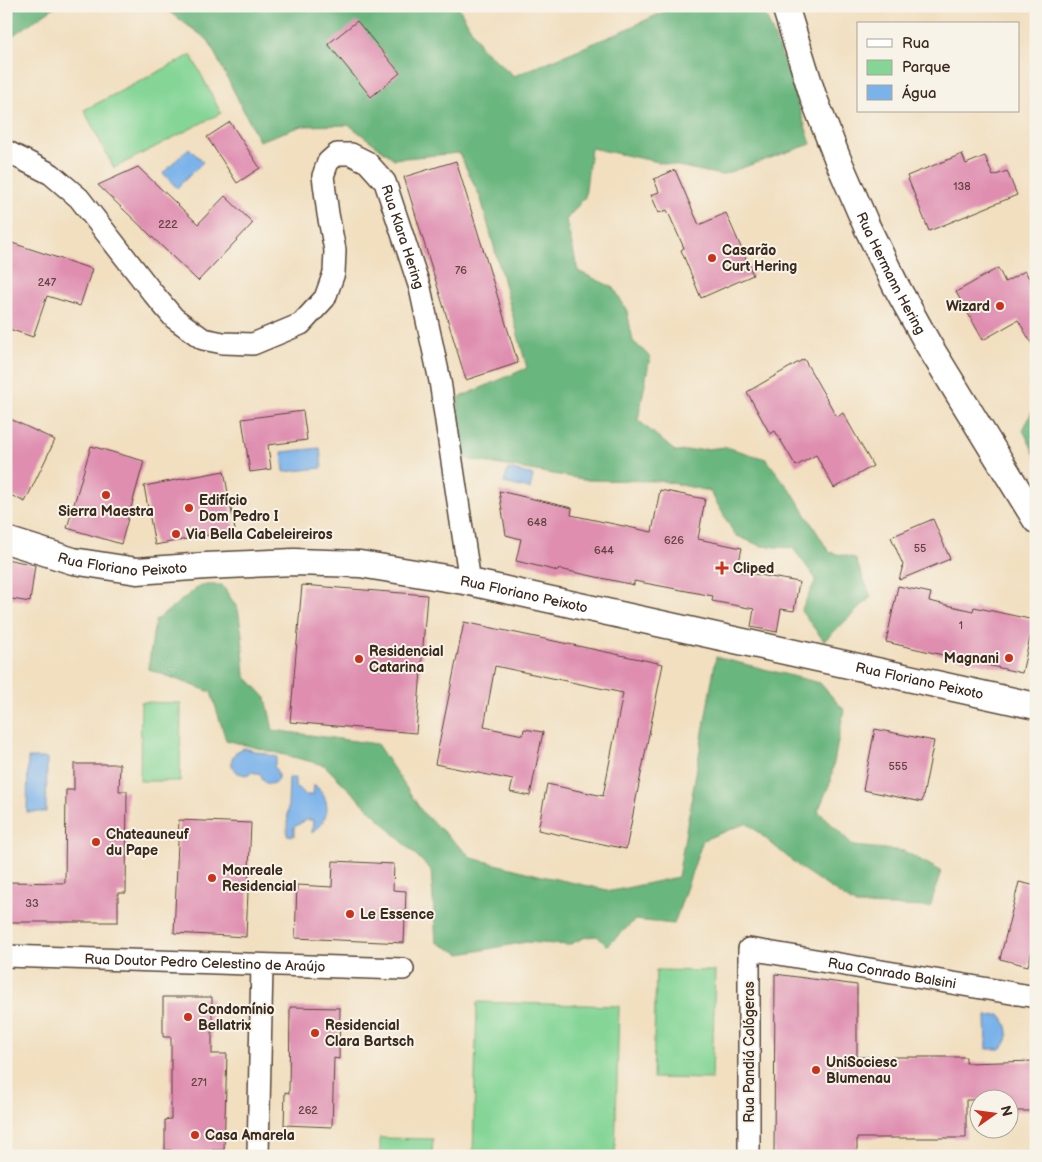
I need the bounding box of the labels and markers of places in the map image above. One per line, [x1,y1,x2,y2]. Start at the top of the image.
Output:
place label: Casarão Curt Hering [722,242,797,275]
marker: Casarão Curt Hering [706,252,718,264]
place label: Wizard [946,298,990,315]
marker: Wizard [994,300,1006,312]
marker: Sierra Maestra [100,489,112,501]
place label: Edifício Dom Pedro I [199,492,279,525]
marker: Edifício Dom Pedro I [183,502,195,514]
place label: Sierra Maestra [58,503,154,520]
place label: Via Bella Cabeleireiros [186,526,333,543]
marker: Via Bella Cabeleireiros [170,528,182,540]
place label: Cliped [733,560,774,577]
marker: Cliped [715,561,729,575]
place label: Residencial Catarina [369,643,444,676]
place label: Magnani [944,650,999,667]
marker: Magnani [1003,652,1015,664]
marker: Residencial Catarina [353,653,365,665]
place label: Chateauneuf du Pape [106,826,190,859]
marker: Chateauneuf du Pape [90,836,102,848]
place label: Monreale Residencial [222,862,297,895]
marker: Monreale Residencial [206,872,218,884]
place label: Le Essence [360,906,434,923]
marker: Le Essence [344,908,356,920]
place label: Condomínio Bellatrix [198,1001,275,1034]
marker: Condomínio Bellatrix [182,1011,194,1023]
place label: Residencial Clara Bartsch [325,1017,414,1050]
marker: Residencial Clara Bartsch [309,1027,321,1039]
place label: UniSociesc Blumenau [826,1054,898,1087]
marker: UniSociesc Blumenau [810,1064,822,1076]
place label: Casa Amarela [205,1127,295,1144]
marker: Casa Amarela [189,1129,201,1141]

